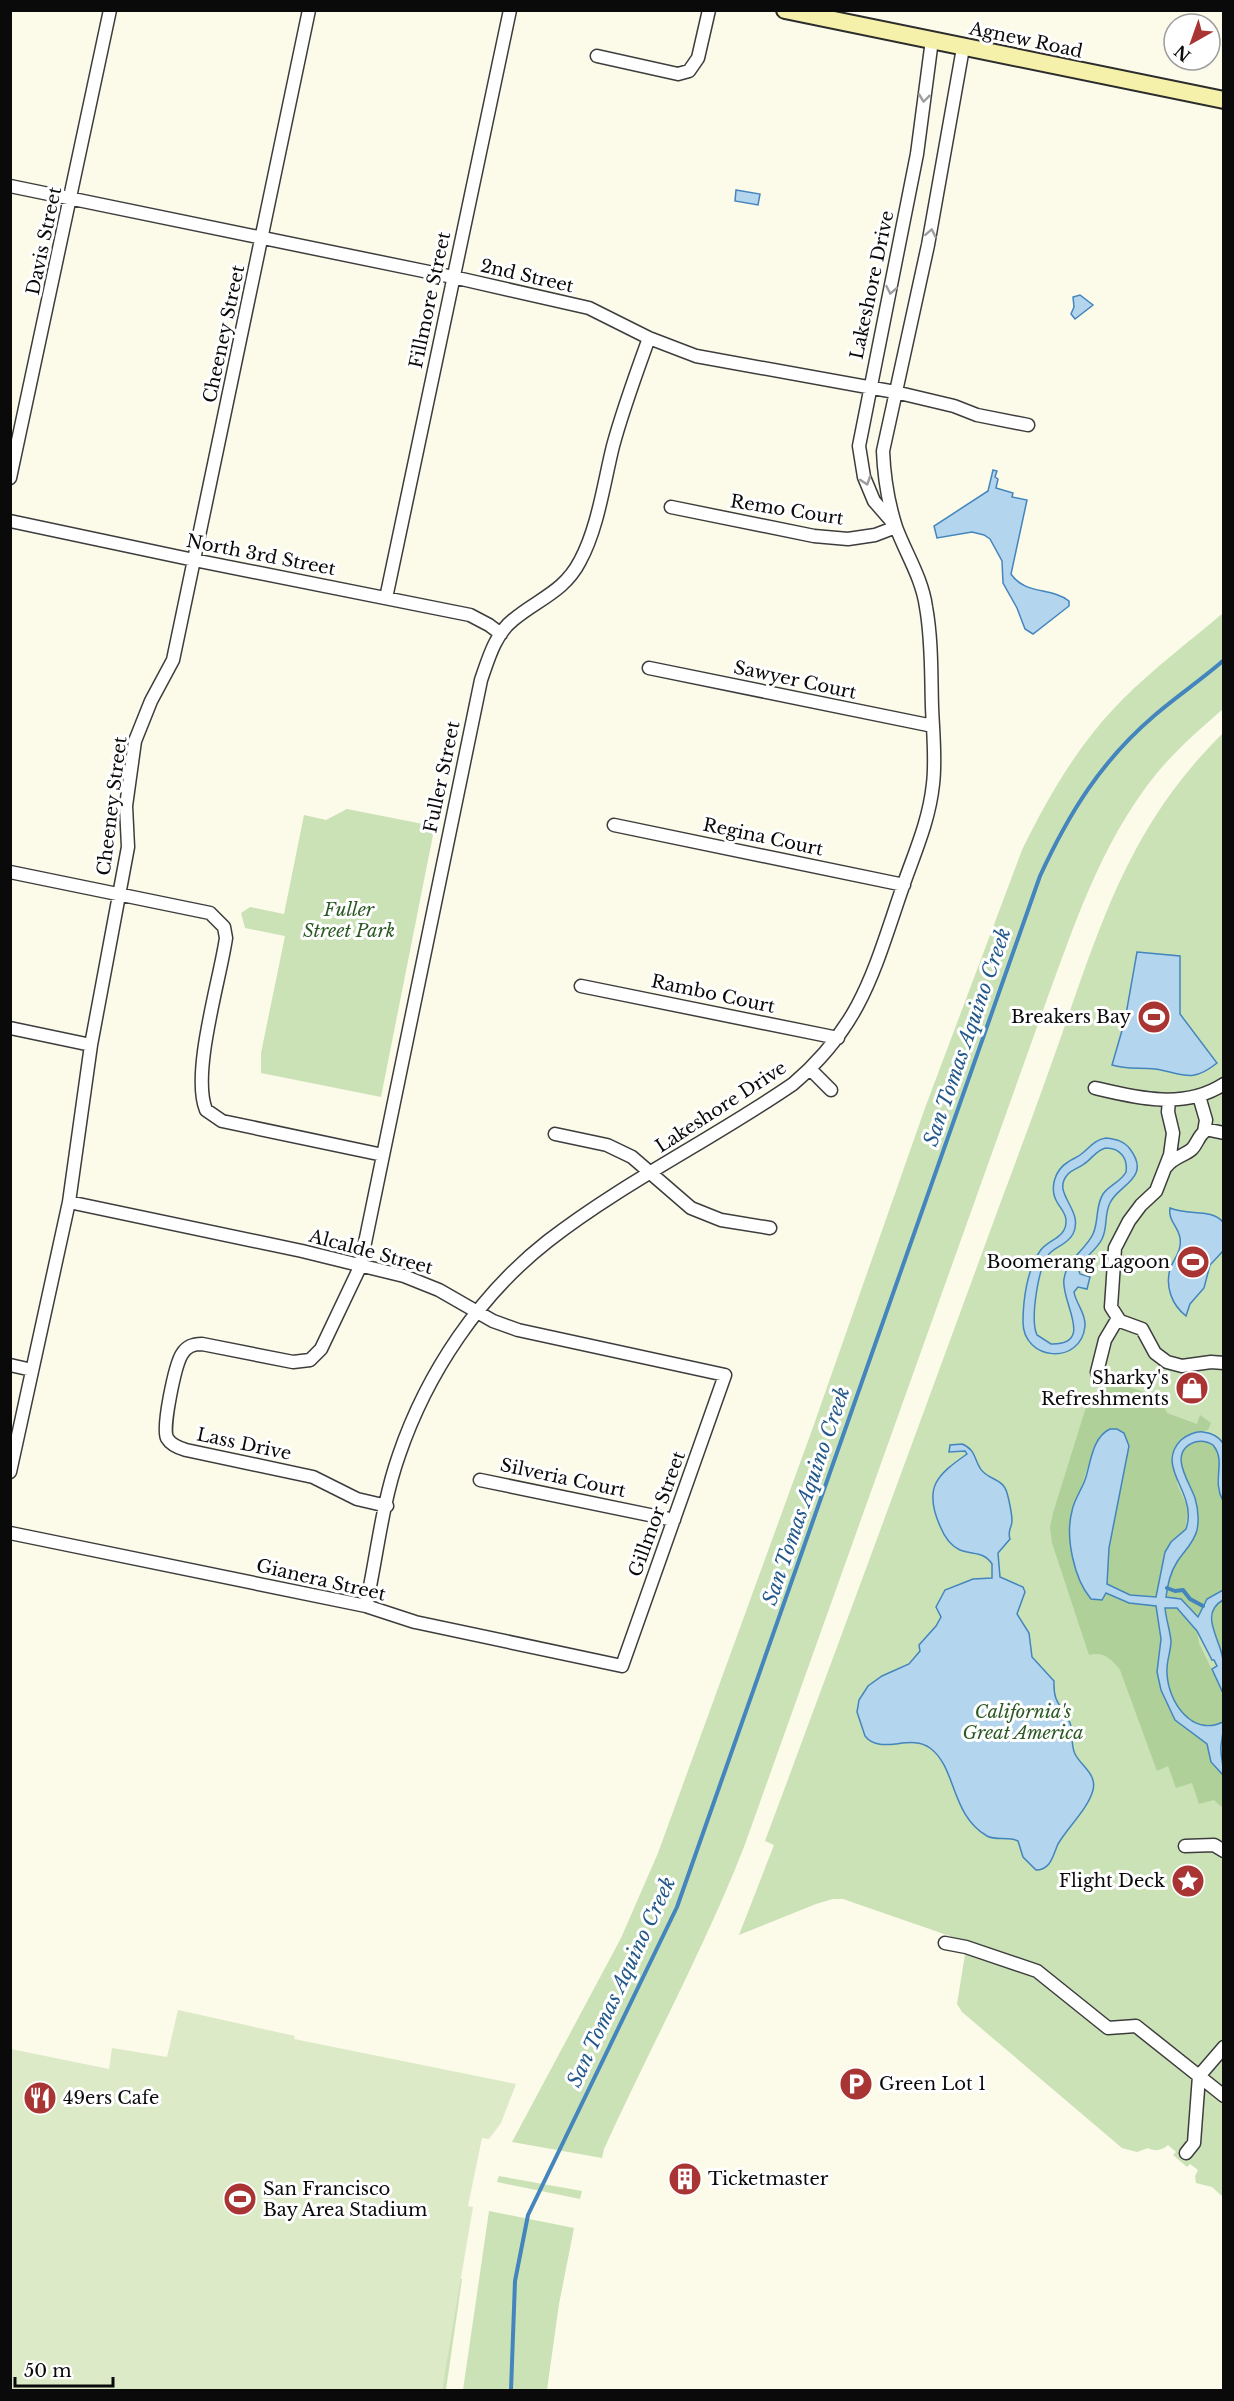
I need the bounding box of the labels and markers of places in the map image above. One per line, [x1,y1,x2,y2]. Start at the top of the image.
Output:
sports icon: Breakers Bay [1136,999,1172,1035]
place label: Breakers Bay [1011,1006,1131,1028]
sports icon: Boomerang Lagoon [1175,1244,1211,1280]
place label: Boomerang Lagoon [987,1251,1170,1273]
place label: Sharky's Refreshments [1041,1367,1169,1410]
shop icon: Sharky's Refreshments [1174,1370,1210,1406]
place icon: Flight Deck [1170,1863,1206,1899]
place label: Flight Deck [1059,1870,1165,1892]
parking icon: Green Lot 1 [838,2066,874,2102]
place label: Green Lot 1 [879,2073,986,2095]
restaurant icon: 49ers Cafe [22,2080,58,2116]
place label: 49ers Cafe [63,2087,159,2109]
building icon: Ticketmaster [667,2161,703,2197]
place label: Ticketmaster [708,2168,829,2190]
place label: San Francisco Bay Area Stadium [263,2178,427,2221]
sports icon: San Francisco Bay Area Stadium [222,2181,258,2217]

